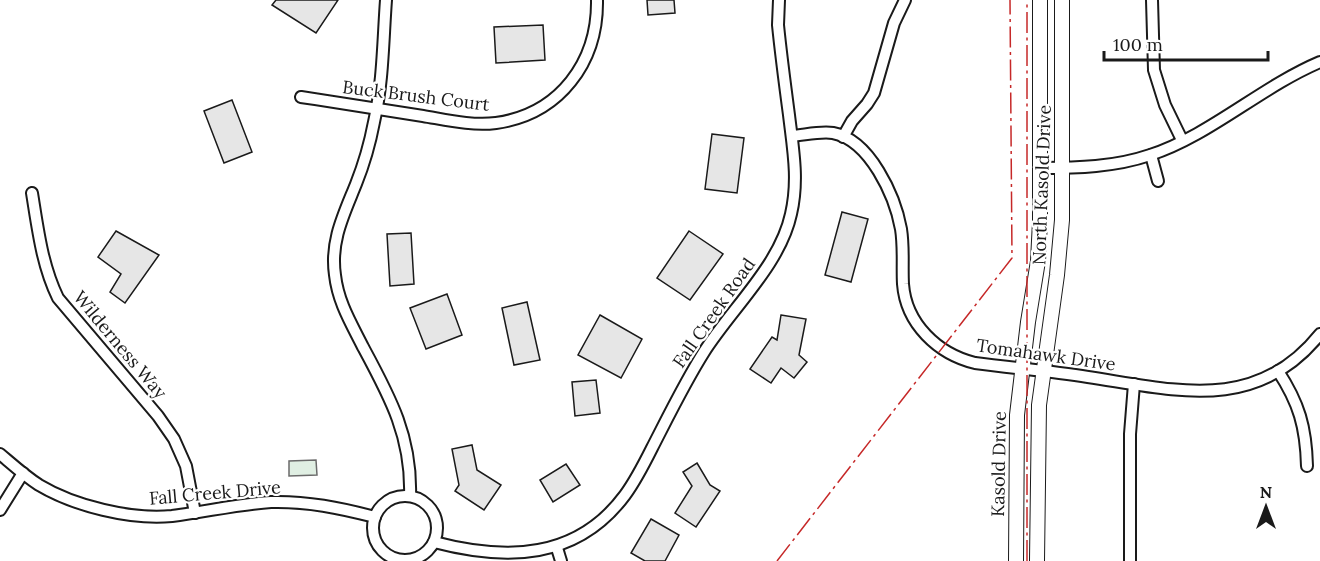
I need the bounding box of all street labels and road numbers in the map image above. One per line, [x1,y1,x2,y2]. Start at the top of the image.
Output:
street label: Buck Brush Court [341,75,491,116]
street label: North Kasold Drive [1027,104,1056,265]
street label: Fall Creek Road [667,253,760,372]
street label: Wilderness Way [69,286,173,404]
street label: Tomahawk Drive [975,333,1117,376]
street label: Kasold Drive [986,411,1011,517]
street label: Fall Creek Drive [148,475,282,510]

